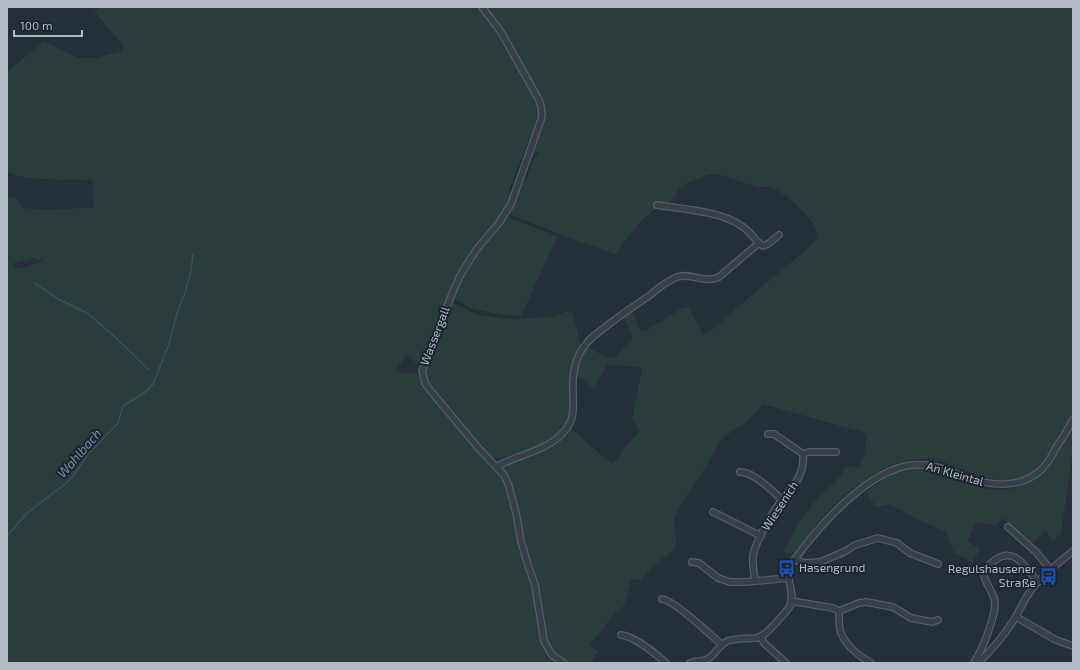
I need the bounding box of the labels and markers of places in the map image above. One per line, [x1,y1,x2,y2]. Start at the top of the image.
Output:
bus stop icon: Hasengrund [776,558,796,578]
place label: Hasengrund [799,560,865,574]
place label: Regulshausener Straße [948,561,1036,589]
bus stop icon: Regulshausener Straße [1039,566,1059,586]

